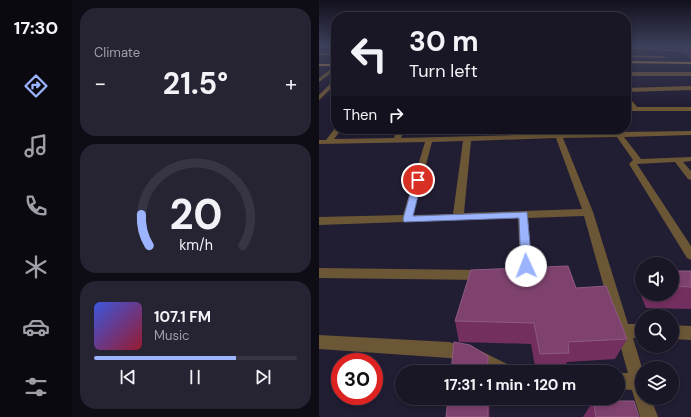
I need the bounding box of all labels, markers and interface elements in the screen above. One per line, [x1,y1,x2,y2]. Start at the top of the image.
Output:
text: 17:30 [14,16,58,40]
text: 30 m [409,23,479,60]
icon: left [343,28,395,80]
text: Climate [94,44,140,61]
text: Turn left [409,59,478,83]
text: 21.5° [163,64,228,103]
text: − [94,69,106,98]
text: + [285,69,297,98]
icon: directions [22,72,50,100]
icon: right [385,104,407,126]
text: Then [343,105,377,125]
icon: music [22,132,50,160]
pin [401,163,435,197]
icon: arrive [407,169,429,191]
text: 20 [169,188,222,242]
icon: phone [22,192,50,220]
text: km/h [179,236,212,254]
position arrow [505,245,547,287]
icon: climate [22,253,50,281]
map controls [635,257,679,405]
button: sound [635,257,679,301]
text: 107.1 FM [154,307,211,327]
button: search [635,309,679,353]
icon: car [22,313,50,341]
text: Music [154,327,189,344]
speed limit sign: 30 [331,353,383,405]
button: layers [635,361,679,405]
icon: previous [117,366,139,388]
icon: pause [184,366,206,388]
icon: next [252,366,274,388]
icon: filters [22,373,50,401]
text: 17:31 · 1 min · 120 m [444,375,576,395]

